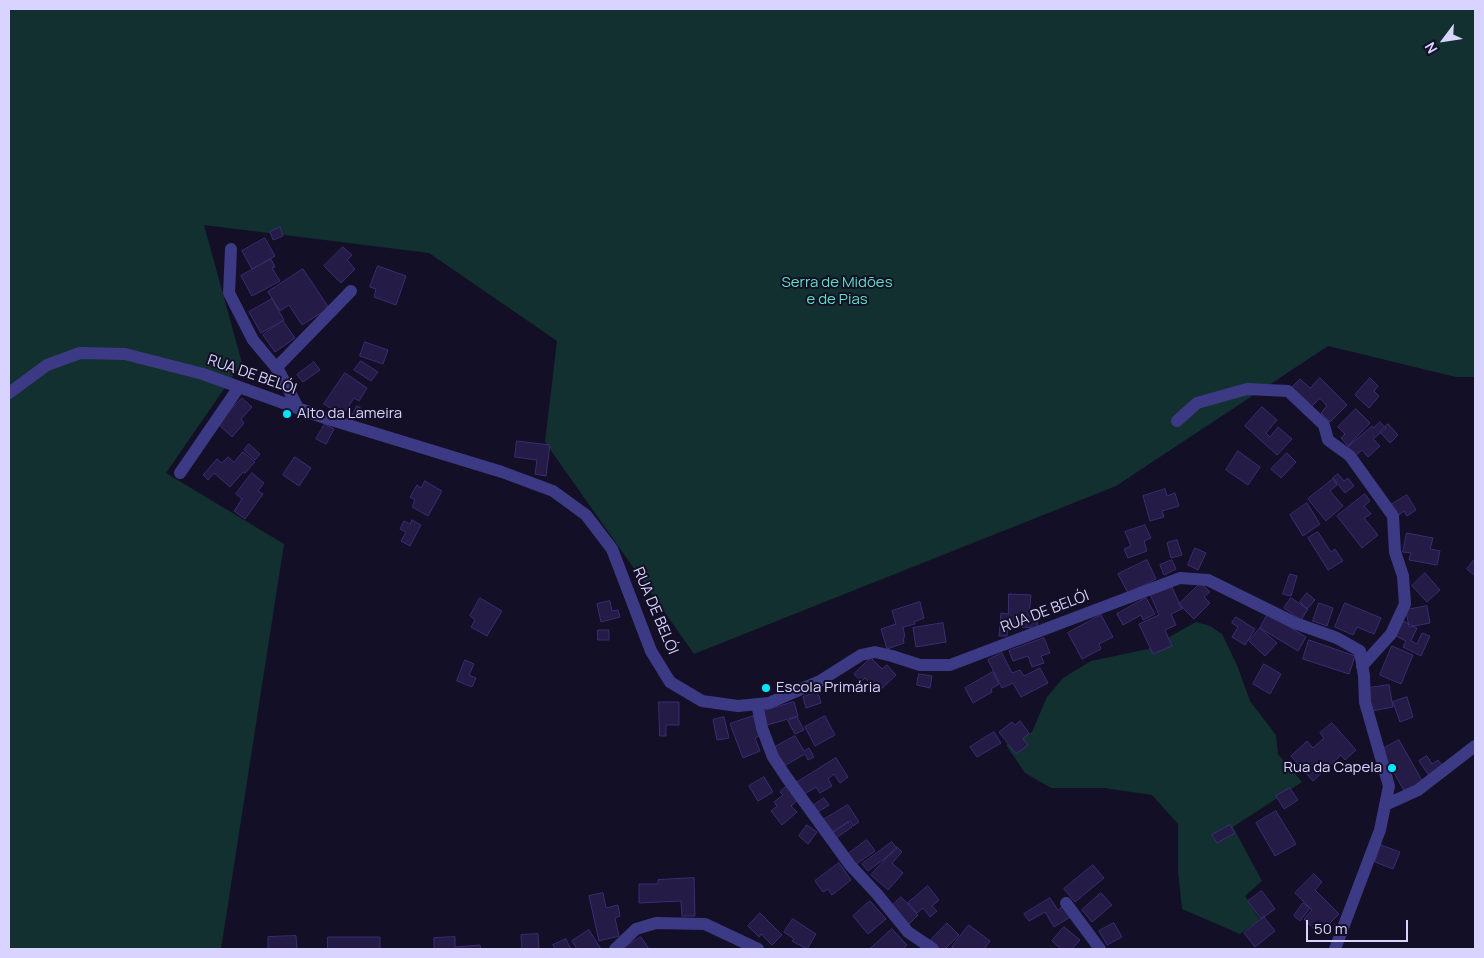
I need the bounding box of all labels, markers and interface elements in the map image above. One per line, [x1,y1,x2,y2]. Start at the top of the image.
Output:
north arrow [1419,15,1469,65]
text: N [1420,39,1441,57]
park label: Serra de Midões e de Pias [781,274,893,309]
street label: RUA DE BELÓI [205,351,299,399]
place label: Alto da Lameira [297,405,402,423]
marker: Alto da Lameira [281,408,293,420]
street label: RUA DE BELÓI [629,565,681,657]
street label: RUA DE BELÓI [998,587,1092,637]
place label: Escola Primária [776,679,880,697]
marker: Escola Primária [760,682,772,694]
place label: Rua da Capela [1284,759,1382,777]
marker: Rua da Capela [1386,762,1398,774]
scale bar [1309,910,1412,942]
text: 50 m [1314,918,1348,939]

